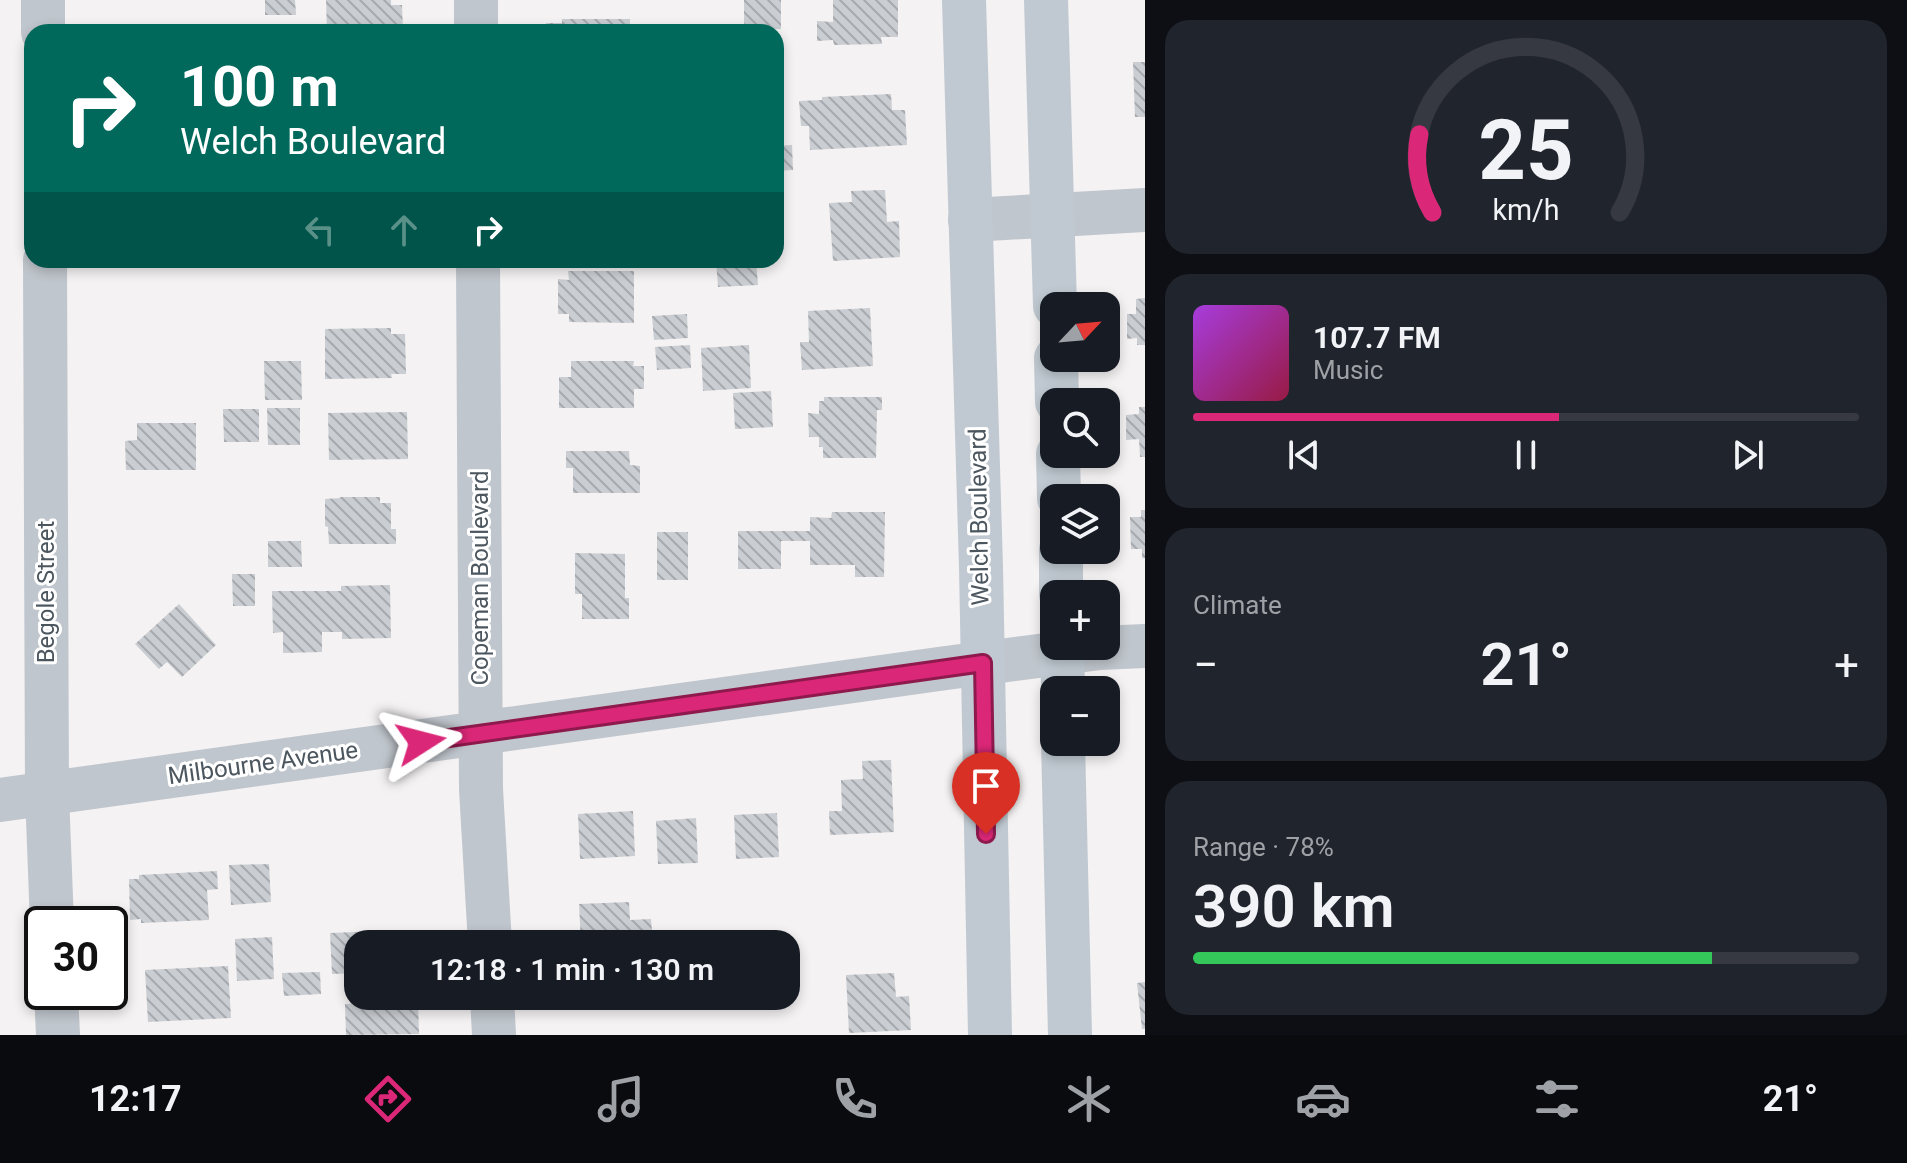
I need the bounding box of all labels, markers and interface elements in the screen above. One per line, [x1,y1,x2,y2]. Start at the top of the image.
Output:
text: 100 m [180,54,339,120]
icon: right [48,56,152,160]
text: 25 [1478,101,1574,198]
text: Welch Boulevard [180,121,446,163]
text: km/h [1492,193,1560,227]
icon: left [298,208,342,252]
icon: ahead [382,208,426,252]
icon: right [466,208,510,252]
north arrow [1040,292,1120,372]
map controls [1040,292,1120,756]
text: 107.7 FM [1313,320,1441,355]
text: Music [1313,355,1383,385]
button: search [1040,388,1120,468]
street label: Welch Boulevard [963,428,995,606]
icon: previous [1282,433,1326,477]
icon: pause [1504,433,1548,477]
icon: next [1726,433,1770,477]
street label: Copeman Boulevard [466,470,494,686]
button: layers [1040,484,1120,564]
street label: Begole Street [32,521,60,663]
button: + [1040,580,1120,660]
text: Climate [1193,590,1282,620]
text: 21° [1480,629,1572,700]
text: − [1193,639,1218,691]
text: + [1834,639,1859,691]
button: − [1040,676,1120,756]
position arrow [379,700,463,784]
street label: Milbourne Avenue [166,736,360,790]
pin [952,752,1020,834]
icon: arrive [964,764,1008,808]
text: Range · 78% [1193,832,1334,862]
text: 390 km [1193,871,1395,942]
speed limit sign: 30 [24,906,128,1010]
text: 12:18 · 1 min · 130 m [430,952,714,987]
icon: directions [360,1071,416,1127]
icon: music [593,1071,649,1127]
icon: phone [827,1071,883,1127]
icon: climate [1061,1071,1117,1127]
icon: car [1295,1071,1351,1127]
icon: filters [1529,1071,1585,1127]
text: 12:17 [89,1078,182,1120]
text: 21° [1763,1078,1818,1120]

